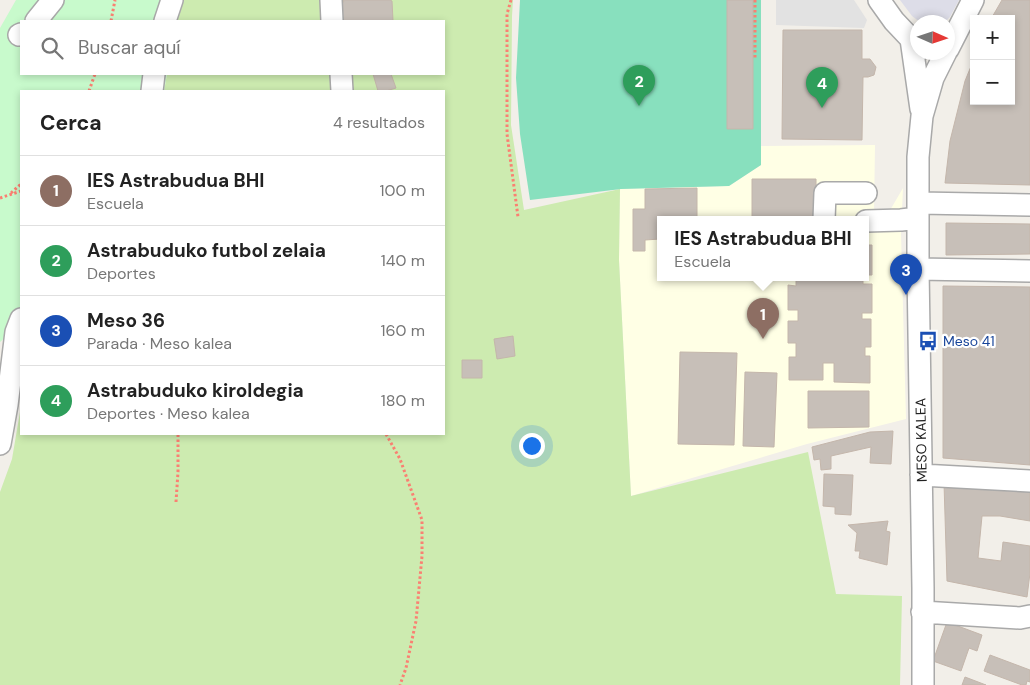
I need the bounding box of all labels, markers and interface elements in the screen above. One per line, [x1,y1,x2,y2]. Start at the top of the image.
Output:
north arrow [910,15,955,60]
map controls [970,15,1015,105]
button: + [970,15,1015,60]
search box [20,20,445,75]
icon: search [38,34,66,62]
text: Buscar aquí [78,35,181,60]
button: − [970,60,1015,105]
pin: 2 [623,65,655,106]
pin: 4 [806,67,838,108]
text: Cerca [40,109,102,137]
text: 4 resultados [333,112,425,133]
text: IES Astrabudua BHI [87,168,264,193]
text: 1 [53,180,59,201]
text: 100 m [380,180,425,201]
text: Escuela [87,193,144,214]
popup [657,216,869,281]
text: IES Astrabudua BHI [674,226,852,251]
text: Astrabuduko futbol zelaia [87,238,326,263]
text: 2 [51,250,61,271]
text: 140 m [381,250,425,271]
text: Escuela [674,251,731,272]
pin: 3 [890,254,922,295]
text: Deportes [87,263,156,284]
pin: 1 [747,298,779,339]
text: Meso 36 [87,308,165,333]
text: 3 [51,320,61,341]
text: 160 m [381,320,425,341]
bus stop icon: Meso 41 [917,330,939,352]
place label: Meso 41 [943,332,995,350]
text: Parada · Meso kalea [87,333,232,354]
text: Astrabuduko kiroldegia [87,378,304,403]
text: 4 [51,390,61,411]
text: 180 m [381,390,425,411]
street label: MESO KALEA [911,398,931,482]
text: Deportes · Meso kalea [87,403,250,424]
your location [519,433,545,459]

